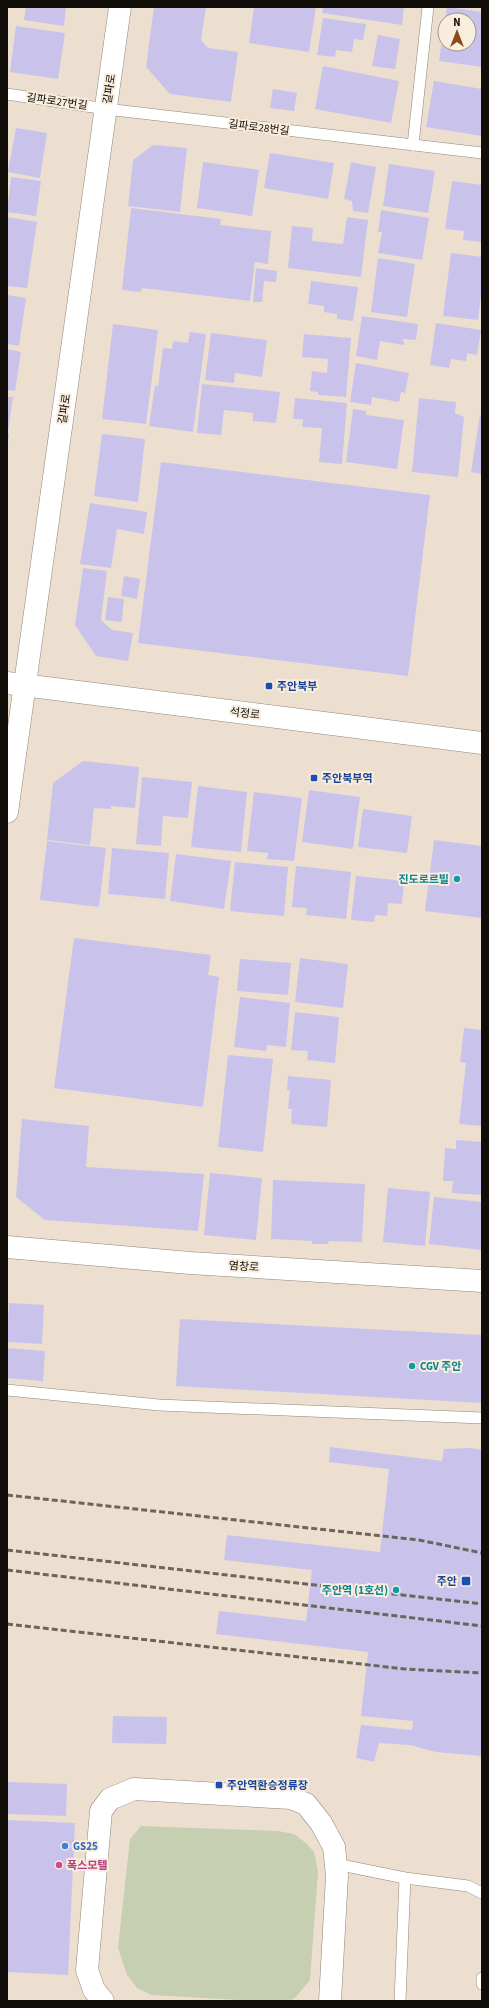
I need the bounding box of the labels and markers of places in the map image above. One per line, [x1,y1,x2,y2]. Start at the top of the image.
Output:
place label: 주안북부 [277,679,317,694]
marker: 주안북부 [264,681,274,691]
place label: 주안북부역 [322,771,373,786]
marker: 주안북부역 [309,773,319,783]
place label: 진도로르빌 [398,872,449,887]
marker: 진도로르빌 [452,874,462,884]
place label: CGV 주안 [420,1359,461,1374]
marker: CGV 주안 [407,1361,417,1371]
place label: 주안 [437,1574,457,1589]
marker: 주안 [460,1575,472,1587]
place label: 주안역 (1호선) [322,1583,388,1598]
marker: 주안역 (1호선) [391,1585,401,1595]
place label: 주안역환승정류장 [227,1778,308,1793]
marker: 주안역환승정류장 [214,1780,224,1790]
place label: GS25 [73,1839,98,1854]
marker: GS25 [60,1841,70,1851]
place label: 폭스모텔 [67,1858,107,1873]
marker: 폭스모텔 [54,1860,64,1870]

